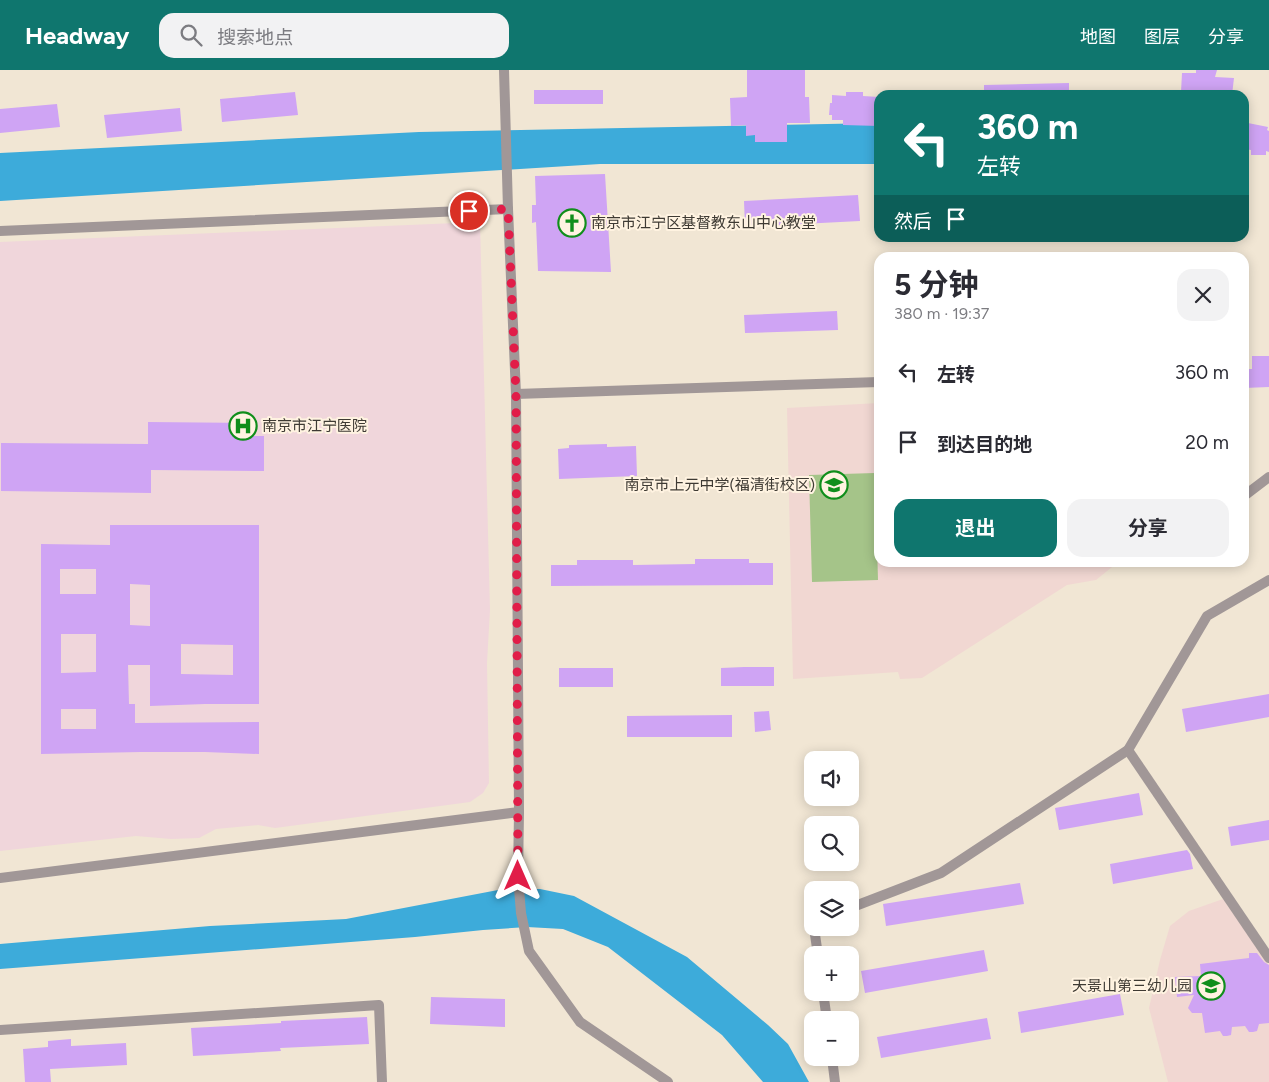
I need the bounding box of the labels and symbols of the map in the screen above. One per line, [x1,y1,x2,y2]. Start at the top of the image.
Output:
pin [448,190,490,232]
church icon: 南京市江宁区基督教东山中心教堂 [557,208,587,238]
place label: 南京市江宁区基督教东山中心教堂 [591,214,816,232]
hospital icon: 南京市江宁医院 [228,411,258,441]
place label: 南京市江宁医院 [262,417,367,435]
school or university icon: 南京市上元中学(福清街校区) [819,470,849,500]
place label: 南京市上元中学(福清街校区) [624,476,815,494]
position arrow [491,849,543,901]
school or university icon: 天景山第三幼儿园 [1196,971,1226,1001]
place label: 天景山第三幼儿园 [1072,977,1192,995]

